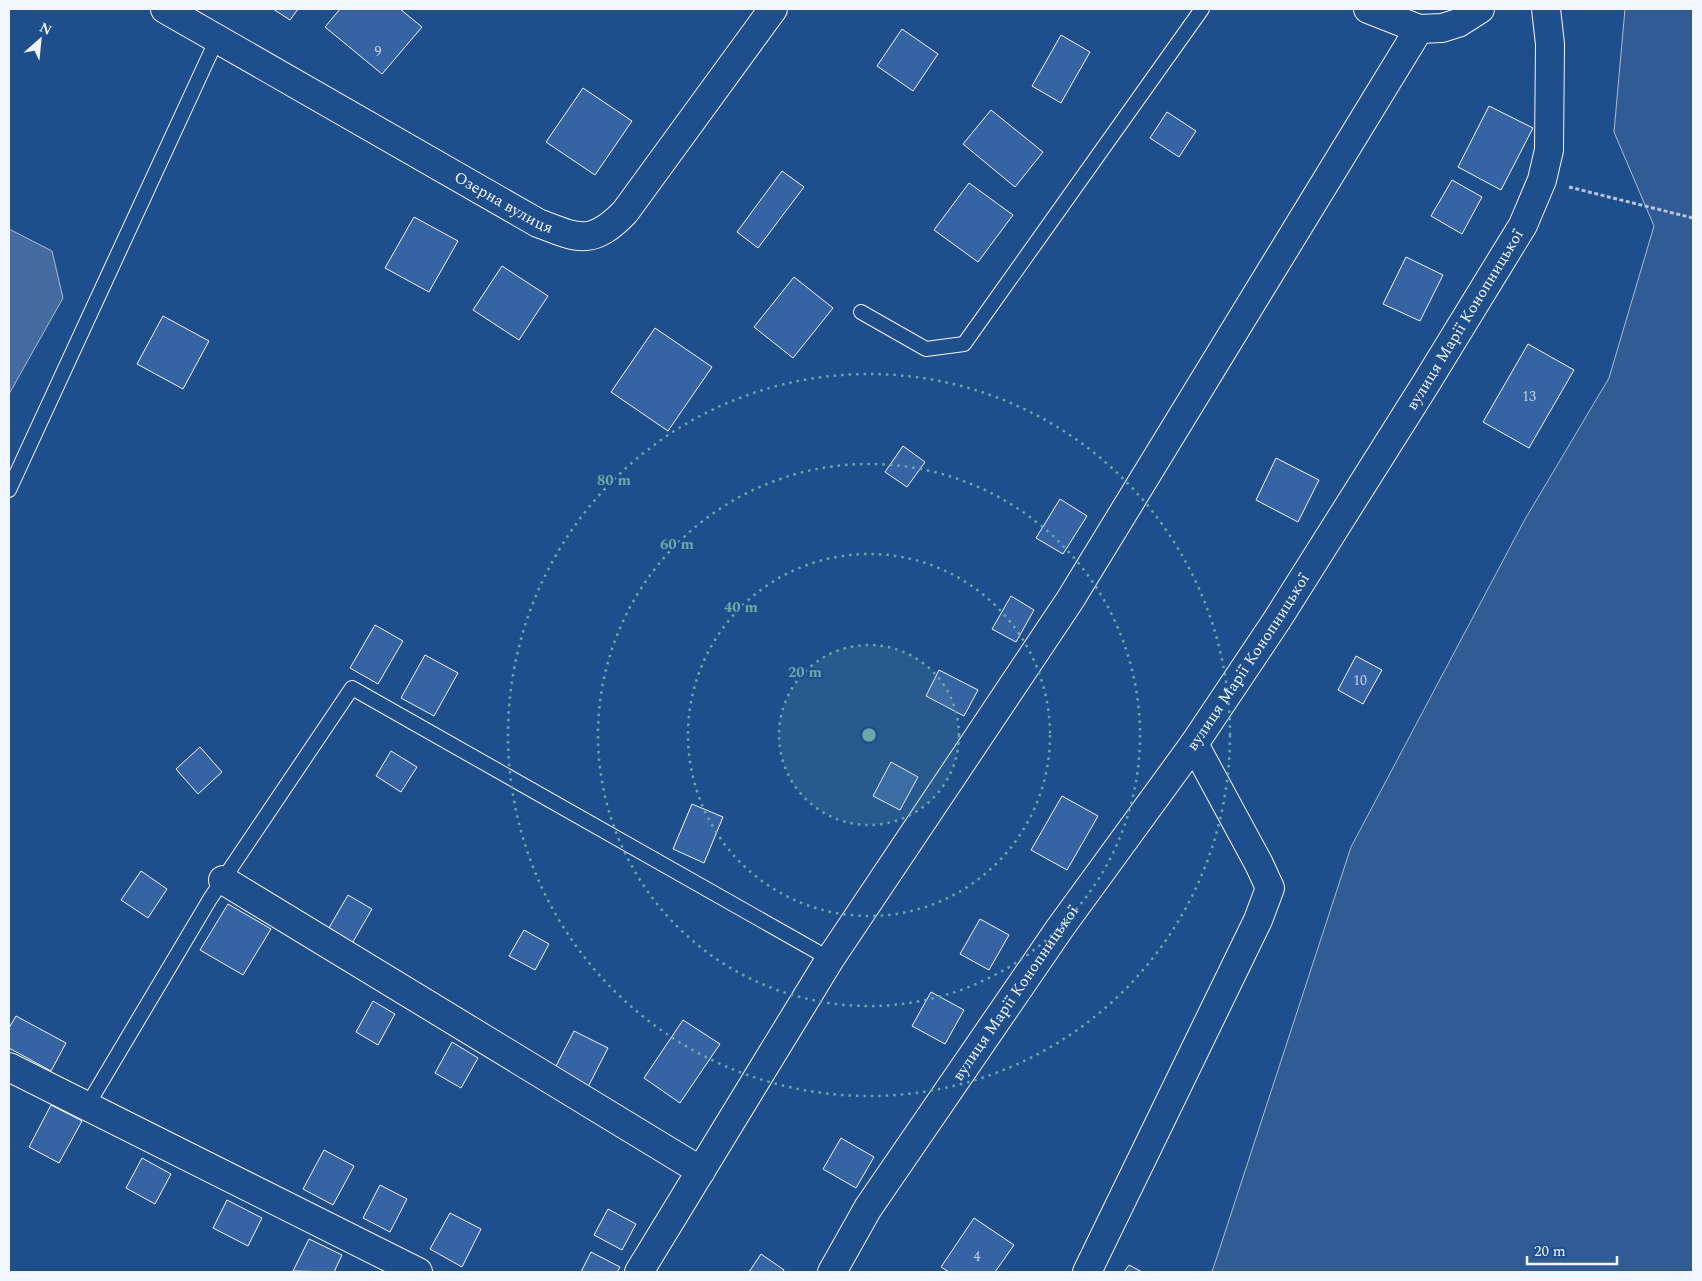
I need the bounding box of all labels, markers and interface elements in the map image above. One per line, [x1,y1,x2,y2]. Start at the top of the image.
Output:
north arrow [15,15,65,65]
text: N [36,17,56,41]
house number: 9 [375,41,382,62]
street label: Озерна вулиця [449,165,557,240]
street label: вулиця Марії Конопницької [1400,225,1530,415]
house number: 13 [1522,386,1536,407]
text: 80 m [597,469,632,492]
text: 60 m [660,533,695,556]
street label: вулиця Марії Конопницької [1181,568,1316,756]
text: 40 m [724,596,759,619]
text: 20 m [788,661,823,684]
house number: 10 [1353,670,1367,691]
centre of rings [860,726,878,744]
street label: вулиця Марії Конопницької [947,900,1085,1086]
scale bar [1527,1234,1617,1266]
text: 20 m [1534,1240,1566,1263]
house number: 4 [974,1246,981,1267]

